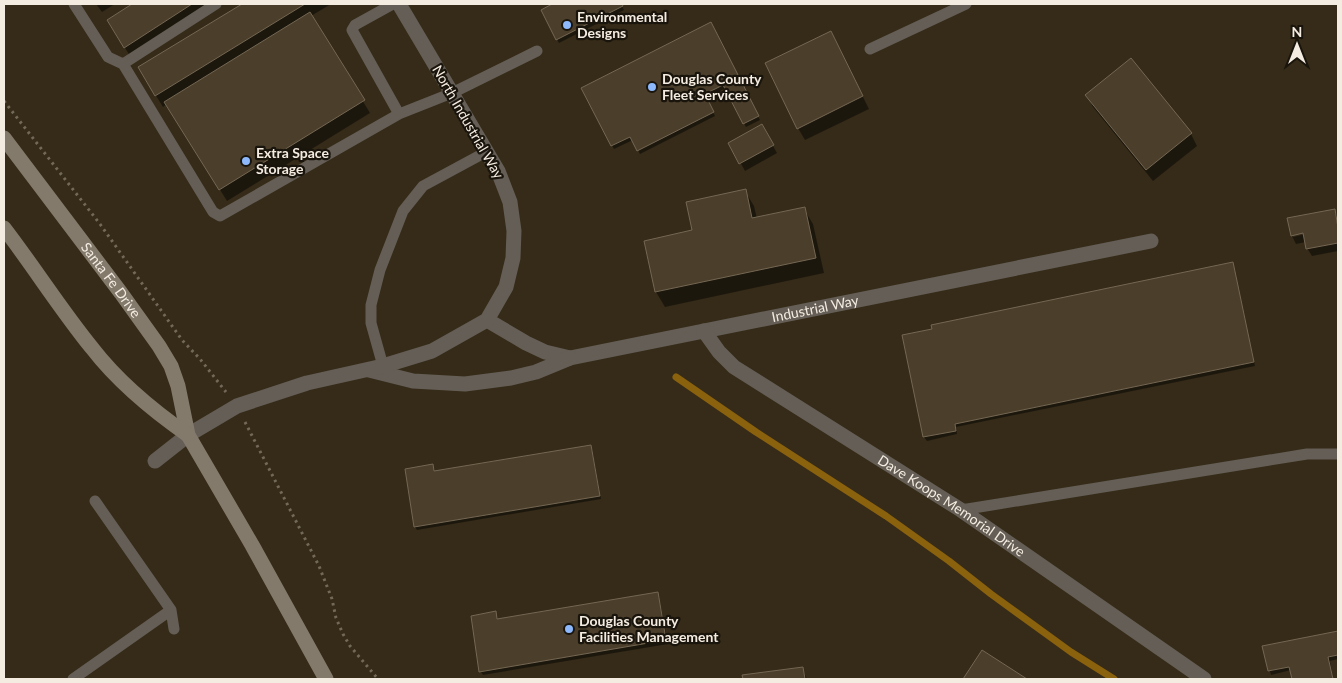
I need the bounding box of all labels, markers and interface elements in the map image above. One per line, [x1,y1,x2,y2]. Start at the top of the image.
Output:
place label: Environmental Designs [577,8,667,41]
marker: Environmental Designs [561,19,573,31]
north arrow [1272,20,1322,70]
text: N [1292,23,1302,40]
street label: North Industrial Way [429,62,508,182]
place label: Douglas County Fleet Services [662,70,762,103]
marker: Douglas County Fleet Services [646,81,658,93]
place label: Extra Space Storage [256,144,329,177]
marker: Extra Space Storage [240,155,252,167]
street label: Santa Fe Drive [78,239,145,321]
street label: Industrial Way [770,291,861,325]
street label: Dave Koops Memorial Drive [875,451,1029,560]
place label: Douglas County Facilities Management [579,612,719,645]
marker: Douglas County Facilities Management [563,623,575,635]

